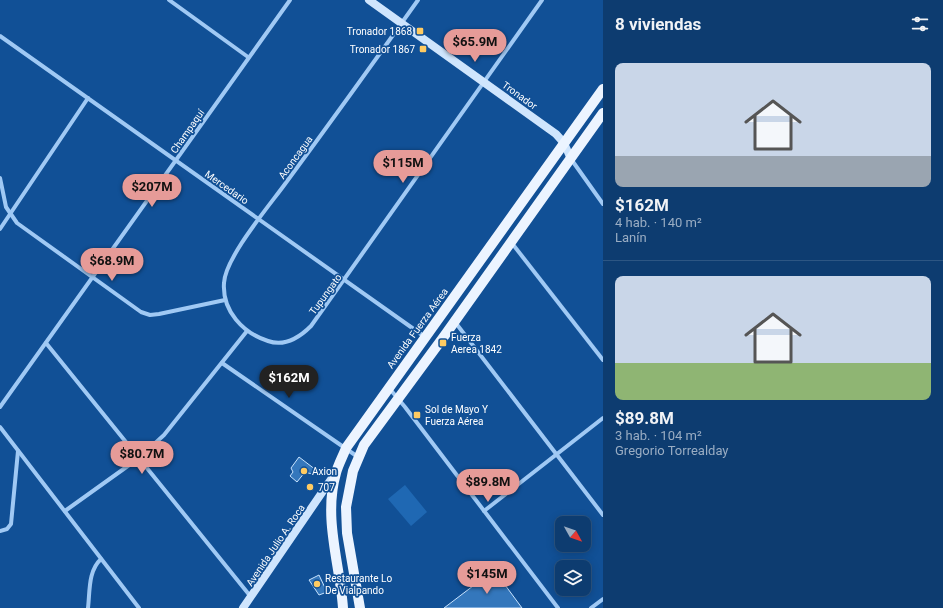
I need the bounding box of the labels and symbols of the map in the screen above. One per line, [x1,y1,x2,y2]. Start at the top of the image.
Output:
place label: Tronador 1868 [347,26,412,37]
marker: Tronador 1868 [415,26,425,36]
pin: $65.9M [442,29,508,63]
place label: Tronador 1867 [350,44,415,55]
marker: Tronador 1867 [418,44,428,54]
street label: Tronador [500,79,540,112]
street label: Champaquí [168,107,207,155]
street label: Aconcagua [276,134,315,181]
pin: $115M [375,150,431,184]
street label: Mercedario [203,168,251,207]
pin: $207M [124,174,180,208]
pin: $68.9M [79,248,145,282]
street label: Tupungato [307,272,344,317]
street label: Avenida Fuerza Aérea [385,286,450,370]
place label: Fuerza Aerea 1842 [451,332,502,355]
marker: Fuerza Aerea 1842 [438,338,448,348]
pin: $162M [261,365,317,399]
place label: Sol de Mayo Y Fuerza Aérea [425,404,488,427]
marker: Sol de Mayo Y Fuerza Aérea [412,410,422,420]
pin: $80.7M [109,441,175,475]
marker: Axion [299,466,309,476]
place label: Axion [312,466,337,477]
pin: $89.8M [455,469,521,503]
marker: 707 [305,482,315,492]
place label: 707 [318,482,335,493]
street label: Avenida Julio A. Roca [244,502,307,588]
north arrow [555,516,591,552]
pin: $145M [459,561,515,595]
place label: Restaurante Lo De Vialpando [325,573,392,596]
marker: Restaurante Lo De Vialpando [312,579,322,589]

